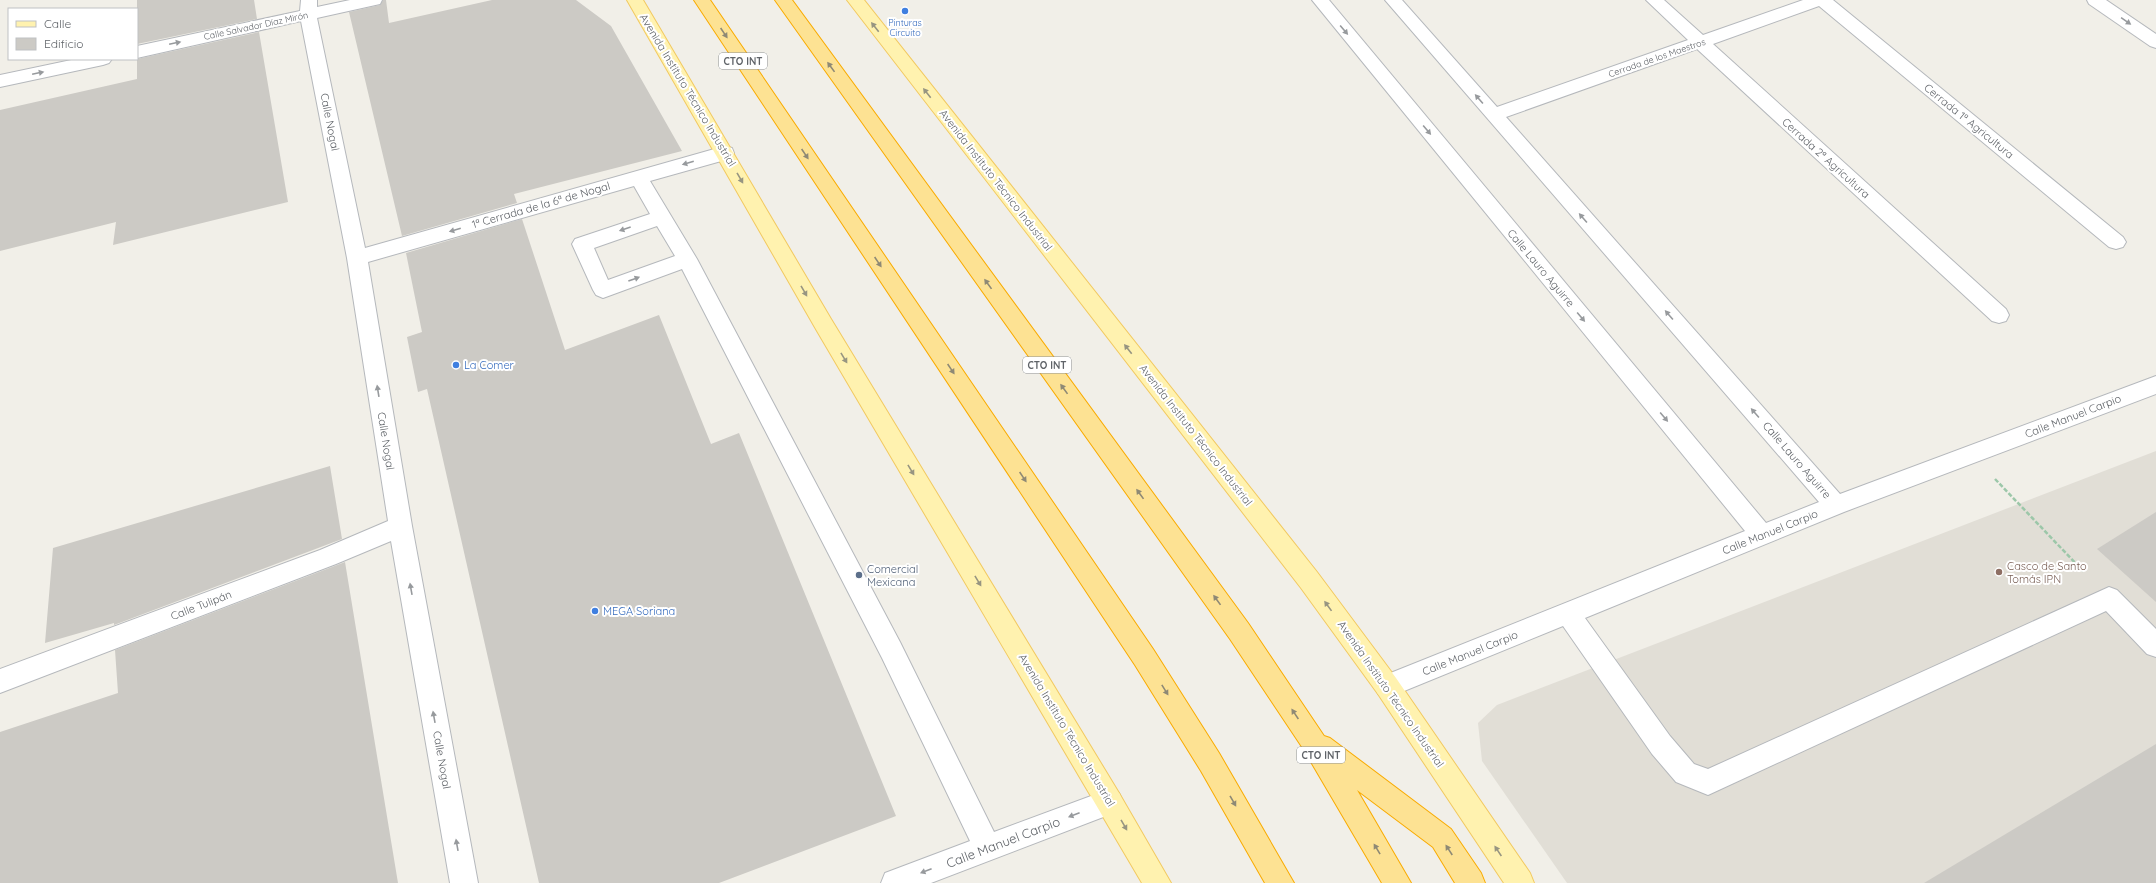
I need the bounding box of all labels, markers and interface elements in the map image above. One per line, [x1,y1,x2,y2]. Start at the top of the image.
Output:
marker: Pinturas Circuito [900,6,910,16]
legend [8,8,138,60]
street label: Calle Salvador Díaz Mirón [203,9,309,42]
street label: Avenida Instituto Técnico Industrial [637,11,739,169]
text: Calle [44,16,72,31]
place label: Pinturas Circuito [888,17,922,38]
one-way arrow [2120,17,2131,25]
one-way arrow [871,21,880,32]
one-way arrow [1340,25,1349,35]
one-way arrow [720,27,728,38]
text: Edificio [44,36,84,51]
street label: Cerrada de los Maestros [1607,36,1707,79]
one-way arrow [169,40,181,46]
road number: CTO INT [719,53,767,69]
one-way arrow [827,61,835,72]
one-way arrow [32,70,44,76]
street label: Cerrada 1ª Agricultura [1921,80,2017,162]
one-way arrow [923,88,932,99]
street label: Calle Nogal [318,92,342,152]
one-way arrow [1475,94,1484,104]
street label: Avenida Instituto Técnico Industrial [936,106,1056,254]
street label: Cerrada 2ª Agricultura [1779,115,1873,201]
one-way arrow [1423,125,1432,136]
one-way arrow [801,149,809,159]
one-way arrow [681,160,693,166]
one-way arrow [736,172,743,184]
street label: 1ª Cerrada de la 6ª de Nogal [470,179,612,231]
one-way arrow [1579,212,1588,223]
street label: Calle Lauro Aguirre [1504,226,1578,310]
one-way arrow [449,227,461,233]
one-way arrow [618,227,630,233]
one-way arrow [874,256,882,267]
one-way arrow [629,275,641,281]
one-way arrow [984,278,992,289]
one-way arrow [801,285,808,297]
one-way arrow [1665,310,1674,321]
one-way arrow [1577,312,1586,322]
one-way arrow [1124,343,1132,354]
one-way arrow [840,352,847,364]
road number: CTO INT [1023,357,1071,373]
place label: La Comer [464,358,515,372]
marker: La Comer [451,360,461,370]
street label: Avenida Instituto Técnico Industrial [1136,361,1256,509]
one-way arrow [947,364,955,375]
one-way arrow [1060,384,1068,394]
one-way arrow [375,385,381,398]
street label: Calle Manuel Carpio [2023,391,2123,441]
one-way arrow [1750,408,1760,418]
street label: Calle Nogal [374,411,398,471]
one-way arrow [1660,412,1668,423]
street label: Calle Lauro Aguirre [1760,419,1834,501]
one-way arrow [907,464,914,476]
one-way arrow [1019,472,1027,482]
one-way arrow [1136,489,1145,500]
street label: Calle Manuel Carpio [1720,506,1820,558]
place label: Casco de Santo Tomás IPN [2007,559,2087,586]
place label: Comercial Mexicana [867,562,918,589]
marker: Casco de Santo Tomás IPN [1994,567,2004,577]
marker: Comercial Mexicana [854,570,864,580]
one-way arrow [974,575,981,587]
one-way arrow [408,583,414,595]
street label: Calle Tulipán [169,587,233,623]
one-way arrow [1213,594,1221,605]
one-way arrow [1325,601,1333,611]
place label: MEGA Soriana [603,604,675,618]
marker: MEGA Soriana [590,606,600,616]
street label: Avenida Instituto Técnico Industrial [1335,618,1447,770]
street label: Calle Manuel Carpio [1420,627,1520,679]
street label: Avenida Instituto Técnico Industrial [1016,651,1118,809]
one-way arrow [1161,685,1169,695]
one-way arrow [1291,709,1299,719]
one-way arrow [431,711,437,723]
street label: Calle Nogal [430,730,454,790]
road number: CTO INT [1297,747,1345,763]
one-way arrow [1229,795,1236,807]
street label: Calle Manuel Carpio [944,813,1062,871]
one-way arrow [1067,813,1079,819]
one-way arrow [1120,819,1127,831]
one-way arrow [454,839,460,851]
one-way arrow [1373,844,1381,854]
one-way arrow [1445,845,1453,855]
one-way arrow [1494,845,1502,856]
one-way arrow [920,869,932,875]

